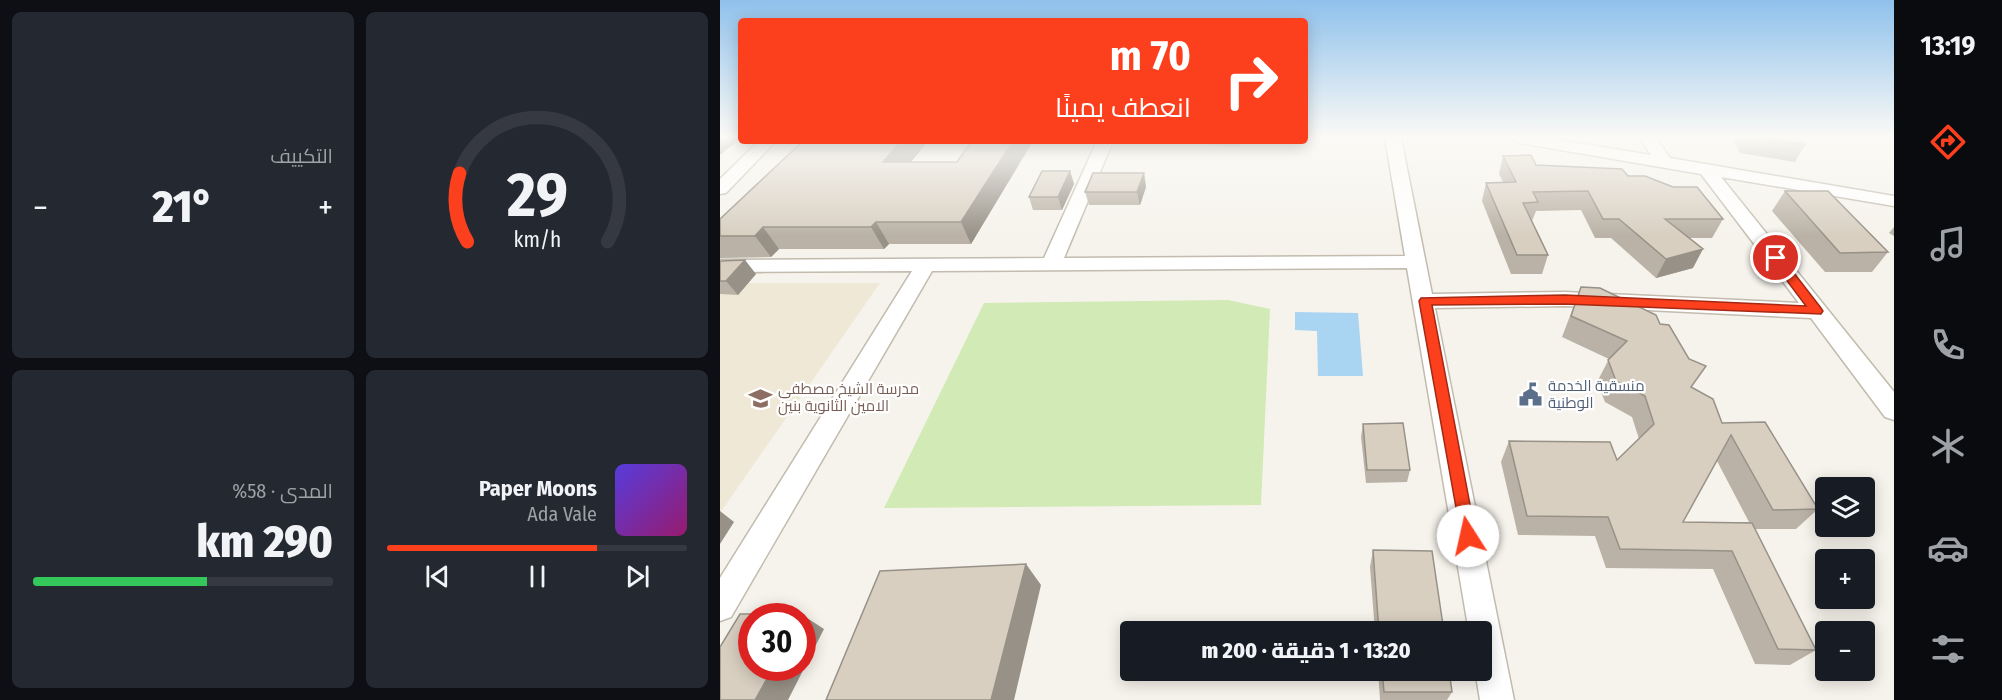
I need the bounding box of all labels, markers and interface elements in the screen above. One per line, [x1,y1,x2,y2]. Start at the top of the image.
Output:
text: 13:19 [1921,30,1975,62]
text: 70 m [1110,31,1191,81]
icon: right [1212,42,1290,120]
text: انعطف يمينًا [1055,92,1191,124]
icon: directions [1927,121,1969,163]
text: التكييف [270,144,333,168]
text: 29 [506,158,567,233]
text: 21° [152,180,213,234]
text: − [33,188,48,228]
text: + [318,188,333,228]
icon: music [1927,223,1969,265]
text: km/h [513,227,561,253]
pin [1750,232,1801,283]
icon: arrive [1759,241,1792,274]
icon: phone [1927,324,1969,366]
place label: منسقية الخدمة الوطنية [1548,377,1645,412]
place label: مدرسة الشيخ مصطفى الامين الثانوية بنين [778,380,919,416]
public building icon: منسقية الخدمة الوطنية [1517,382,1543,408]
school or university icon: مدرسة الشيخ مصطفى الامين الثانوية بنين [747,385,773,411]
icon: climate [1927,425,1969,467]
text: Paper Moons [479,475,597,502]
map controls [1815,477,1875,681]
button: layers [1815,477,1875,537]
text: المدى · 58% [232,479,333,503]
text: Ada Vale [527,502,597,526]
position arrow [1436,504,1500,568]
text: 290 km [197,515,333,569]
icon: car [1927,527,1969,569]
button: + [1815,549,1875,609]
icon: previous [421,560,454,593]
icon: pause [521,560,554,593]
icon: next [621,560,654,593]
speed limit sign: 30 [738,603,816,681]
button: − [1815,621,1875,681]
icon: filters [1927,628,1969,670]
text: 13:20 · 1 دقيقة · 200 m [1201,637,1411,664]

